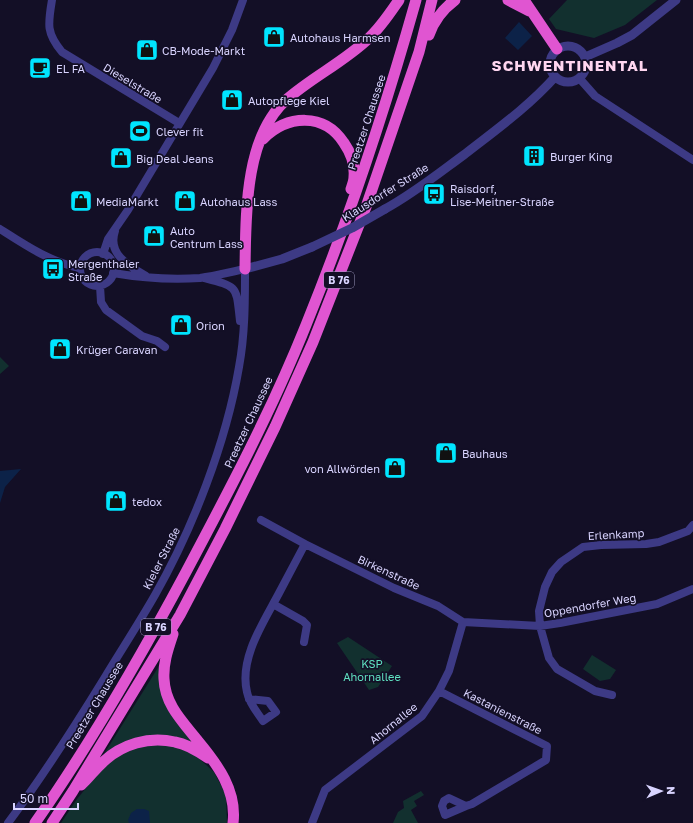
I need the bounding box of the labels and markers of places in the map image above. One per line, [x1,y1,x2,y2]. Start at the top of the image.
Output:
shop icon: Autohaus Harmsen [261,24,287,50]
place label: Autohaus Harmsen [290,31,391,44]
shop icon: CB-Mode-Markt [134,37,160,63]
place label: CB-Mode-Markt [162,44,245,57]
cafe icon: EL FA [27,55,53,81]
place label: EL FA [56,62,86,75]
shop icon: Autopflege Kiel [219,87,245,113]
place label: Autopflege Kiel [248,94,330,107]
sports icon: Clever fit [127,118,153,144]
place label: Clever fit [156,125,204,138]
building icon: Burger King [521,143,547,169]
shop icon: Big Deal Jeans [108,145,134,171]
place label: Burger King [550,150,612,163]
place label: Big Deal Jeans [136,152,214,165]
bus stop icon: Raisdorf, Lise-Meitner-Straße [421,181,447,207]
place label: Raisdorf, Lise-Meitner-Straße [450,182,554,208]
shop icon: MediaMarkt [68,188,94,214]
shop icon: Autohaus Lass [172,188,198,214]
place label: MediaMarkt [96,195,159,208]
place label: Autohaus Lass [200,195,277,208]
shop icon: Auto Centrum Lass [141,223,167,249]
place label: Auto Centrum Lass [170,224,243,250]
bus stop icon: Mergenthaler Straße [40,256,66,282]
place label: Mergenthaler Straße [68,257,140,283]
shop icon: Orion [168,312,194,338]
place label: Orion [196,319,225,332]
shop icon: Krüger Caravan [47,336,73,362]
place label: Krüger Caravan [76,343,157,356]
shop icon: Bauhaus [433,440,459,466]
place label: Bauhaus [462,447,508,460]
shop icon: von Allwörden [382,455,408,481]
place label: von Allwörden [304,462,380,475]
shop icon: tedox [103,488,129,514]
place label: tedox [132,495,162,508]

